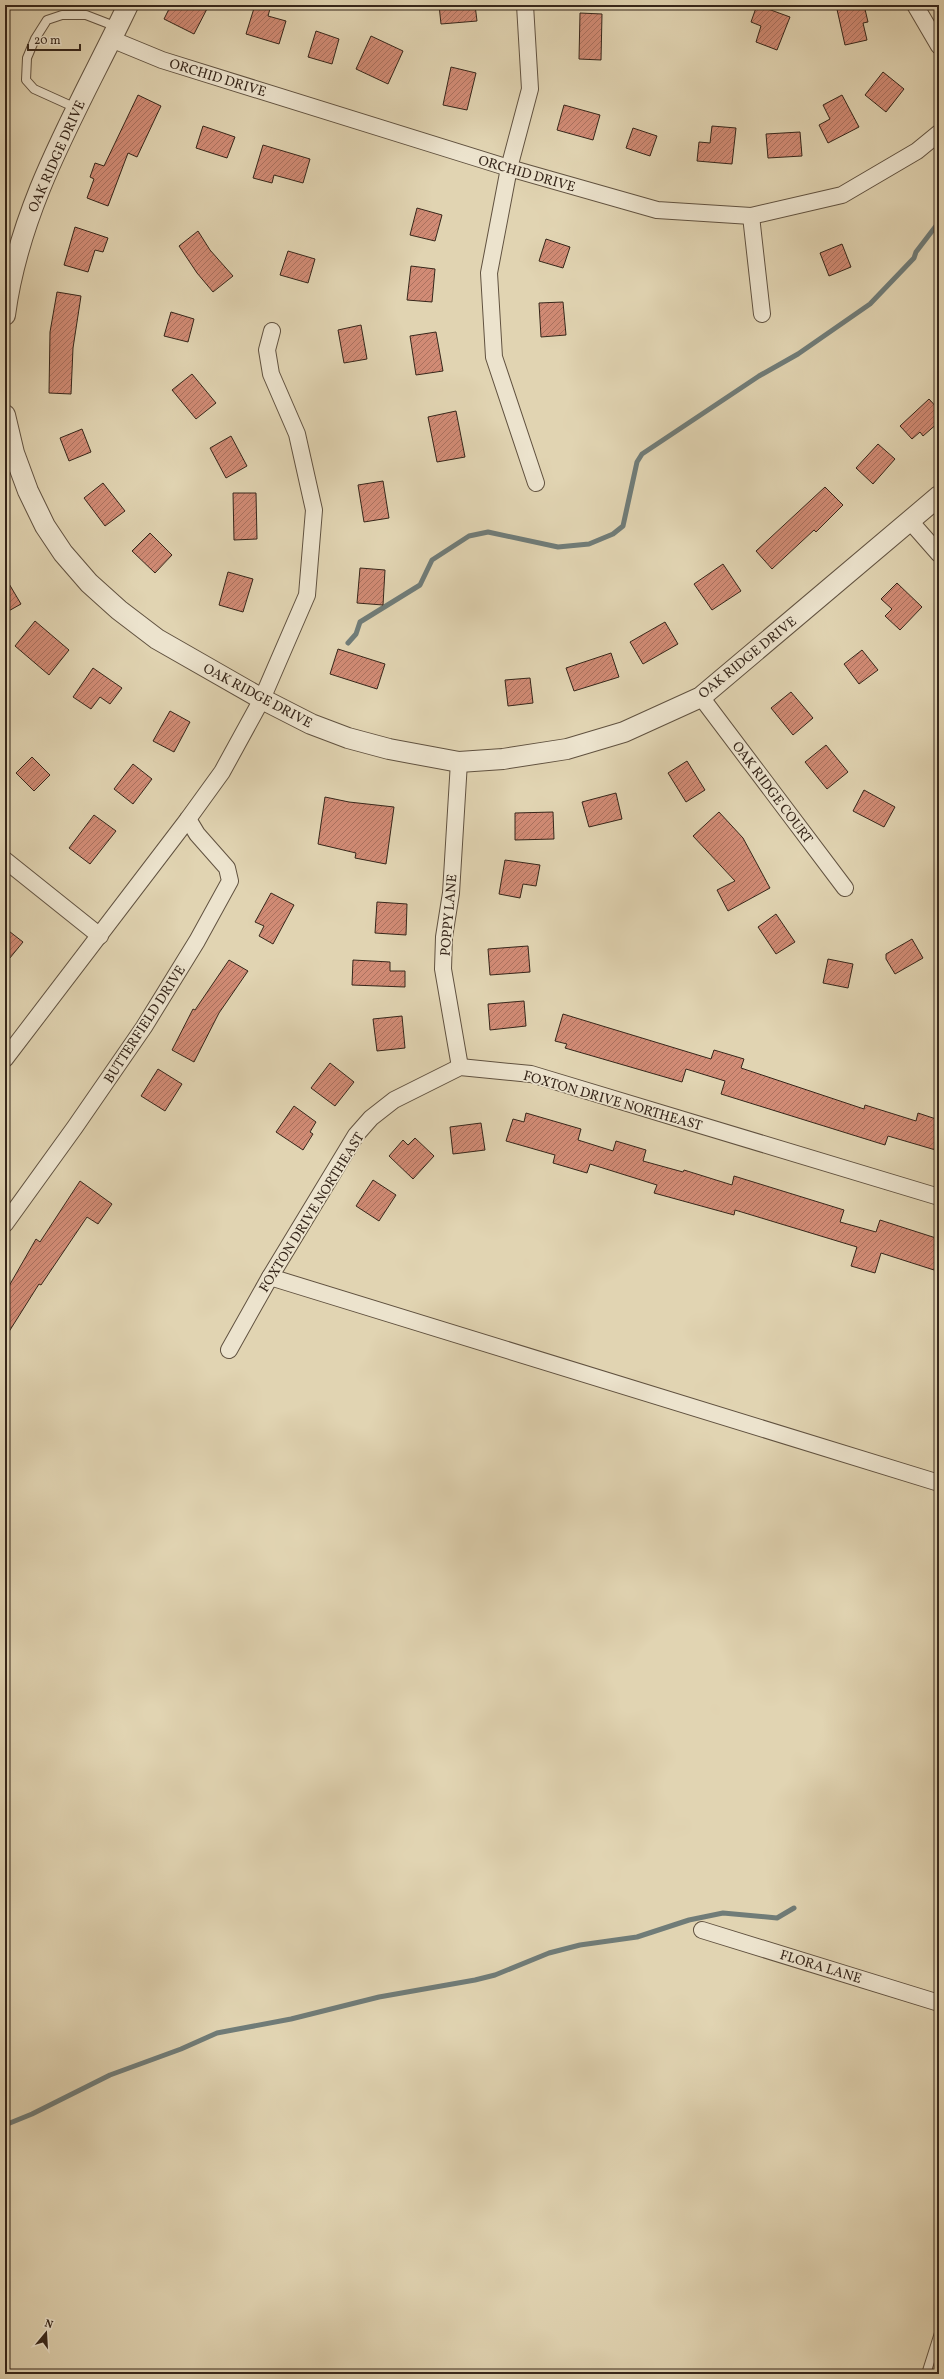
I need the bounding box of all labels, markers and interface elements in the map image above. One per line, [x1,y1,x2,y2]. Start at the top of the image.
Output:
scale bar [28,26,80,52]
text: 20 m [34,33,61,49]
street label: ORCHID DRIVE [167,55,268,102]
street label: OAK RIDGE DRIVE [24,97,91,216]
street label: ORCHID DRIVE [476,151,577,197]
street label: OAK RIDGE DRIVE [695,613,801,704]
street label: OAK RIDGE DRIVE [199,660,315,733]
street label: OAK RIDGE COURT [727,738,817,848]
street label: POPPY LANE [436,873,463,957]
street label: BUTTERFIELD DRIVE [100,962,191,1087]
street label: FOXTON DRIVE NORTHEAST [521,1067,704,1136]
street label: FOXTON DRIVE NORTHEAST [255,1129,369,1296]
street label: FLORA LANE [777,1946,864,1989]
north arrow [26,2313,66,2353]
text: N [43,2317,55,2333]

